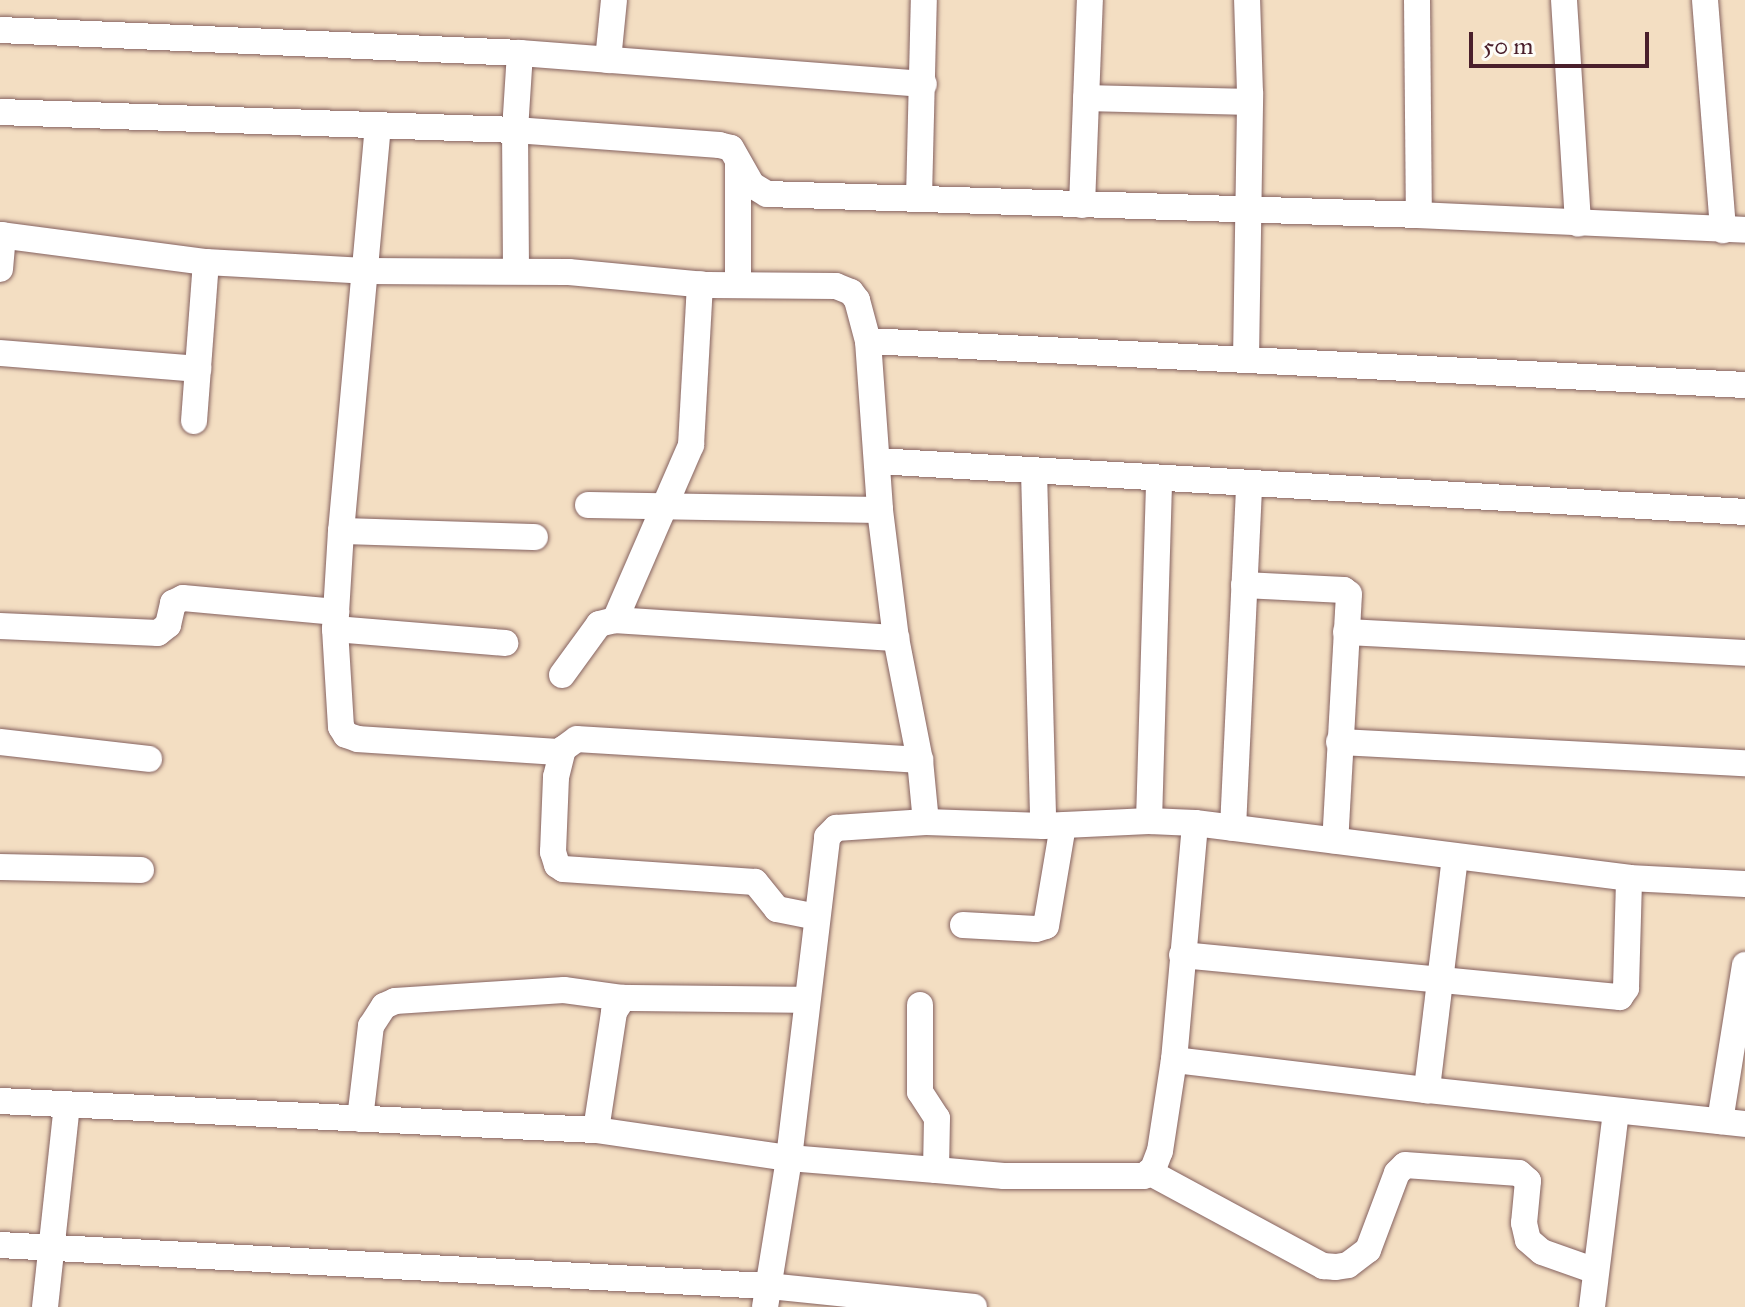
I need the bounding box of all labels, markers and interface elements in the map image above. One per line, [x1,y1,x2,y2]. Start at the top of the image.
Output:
scale bar [1473,16,1653,66]
text: 50 m [1483,31,1533,61]

